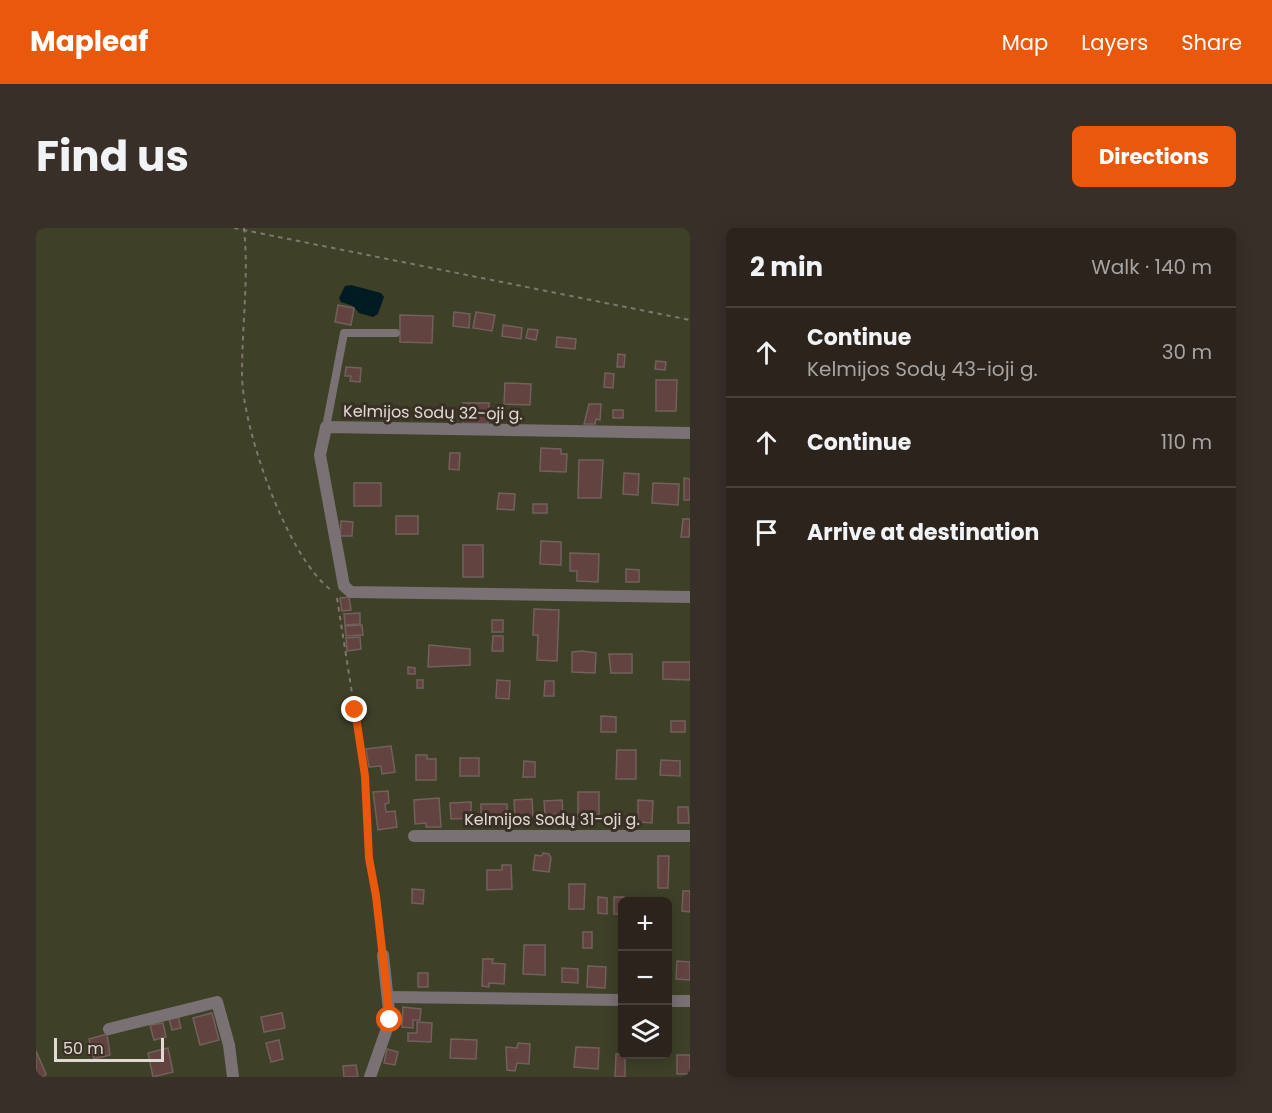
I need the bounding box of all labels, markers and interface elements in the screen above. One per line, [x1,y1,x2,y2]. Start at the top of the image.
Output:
text: Mapleaf [30,22,148,61]
text: Map [1002,28,1048,57]
text: Layers [1081,28,1148,57]
text: Share [1181,28,1242,57]
button: Directions [1072,126,1236,187]
text: Find us [36,127,189,186]
text: 2 min [750,249,823,285]
text: Walk · 140 m [1091,253,1212,281]
text: Continue [807,322,911,353]
icon: ahead [750,336,783,369]
text: 30 m [1162,338,1212,366]
text: Kelmijos Sodų 43-ioji g. [807,355,1038,383]
street label: Kelmijos Sodų 32-oji g. [343,399,523,426]
icon: ahead [750,426,783,459]
text: Continue [807,427,911,458]
text: 110 m [1161,428,1212,456]
icon: arrive [750,516,783,549]
text: Arrive at destination [807,517,1039,548]
route end [341,696,367,722]
street label: Kelmijos Sodų 31-oji g. [464,808,640,831]
map controls [618,897,672,1059]
button: + [618,897,672,951]
button: − [618,951,672,1005]
button: layers [618,1005,672,1059]
route start [376,1006,402,1032]
scale bar [54,1035,164,1062]
text: 50 m [63,1037,104,1060]

